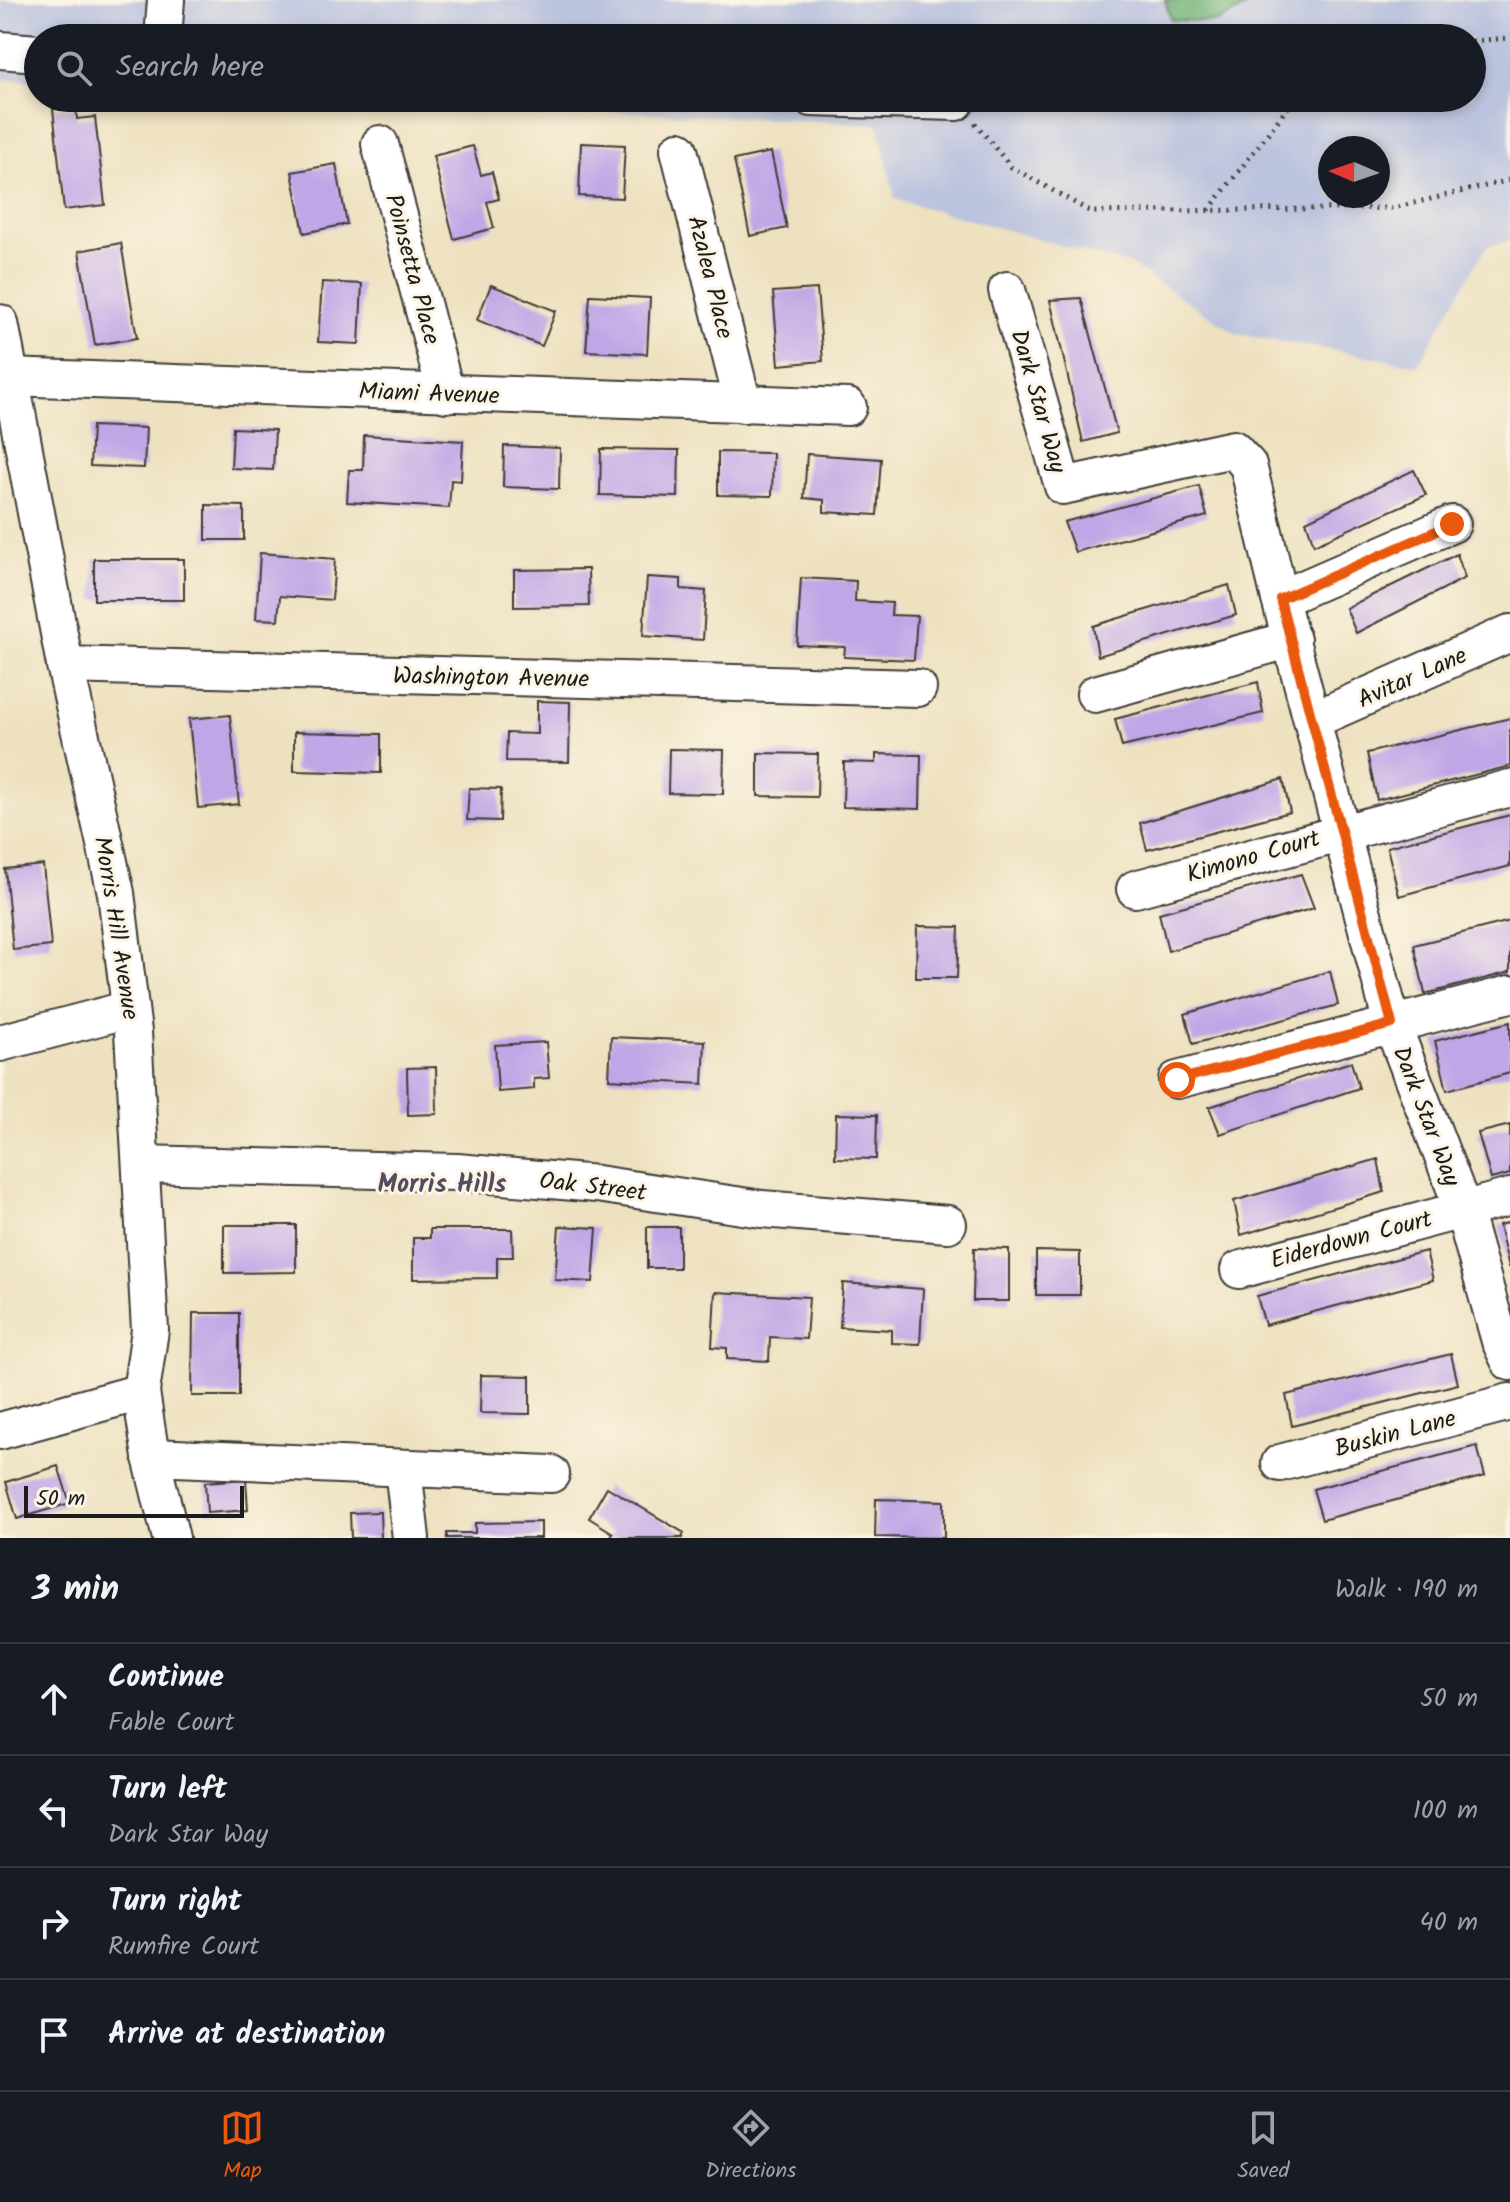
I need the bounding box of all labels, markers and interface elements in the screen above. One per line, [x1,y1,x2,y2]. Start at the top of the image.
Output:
search box [24,24,1486,112]
text: Search here [116,44,264,92]
icon: search [52,46,96,90]
north arrow [1318,136,1390,208]
street label: Poinsetta Place [373,190,450,349]
street label: Azalea Place [675,212,744,343]
street label: Dark Star Way [998,325,1077,478]
street label: Miami Avenue [358,373,500,416]
route end [1434,506,1470,542]
street label: Avitar Lane [1351,637,1474,720]
street label: Washington Avenue [393,657,590,700]
street label: Kimono Court [1182,820,1325,895]
street label: Morris Hill Avenue [82,834,149,1023]
street label: Dark Star Way [1381,1041,1471,1193]
route start [1159,1062,1195,1098]
street label: Oak Street [537,1162,649,1213]
district label: Morris Hills [378,1164,506,1206]
street label: Eiderdown Court [1266,1200,1437,1281]
street label: Buskin Lane [1330,1399,1461,1469]
scale bar [24,1482,244,1518]
text: 50 m [36,1482,85,1517]
text: 3 min [32,1563,119,1617]
text: Walk · 190 m [1335,1569,1478,1611]
text: Continue [108,1654,224,1702]
icon: ahead [32,1677,76,1721]
text: 50 m [1420,1678,1478,1720]
text: Fable Court [108,1702,234,1744]
text: Turn left [108,1766,227,1814]
icon: left [32,1789,76,1833]
text: 100 m [1413,1790,1478,1832]
text: Dark Star Way [108,1814,268,1856]
text: Turn right [108,1878,241,1926]
icon: right [32,1901,76,1945]
text: 40 m [1420,1902,1478,1944]
text: Rumfire Court [108,1926,259,1968]
text: Arrive at destination [108,2011,385,2059]
icon: arrive [32,2013,76,2057]
tab: Map [220,2106,264,2189]
tab: Directions [705,2106,797,2189]
tab: Saved [1237,2106,1290,2189]

